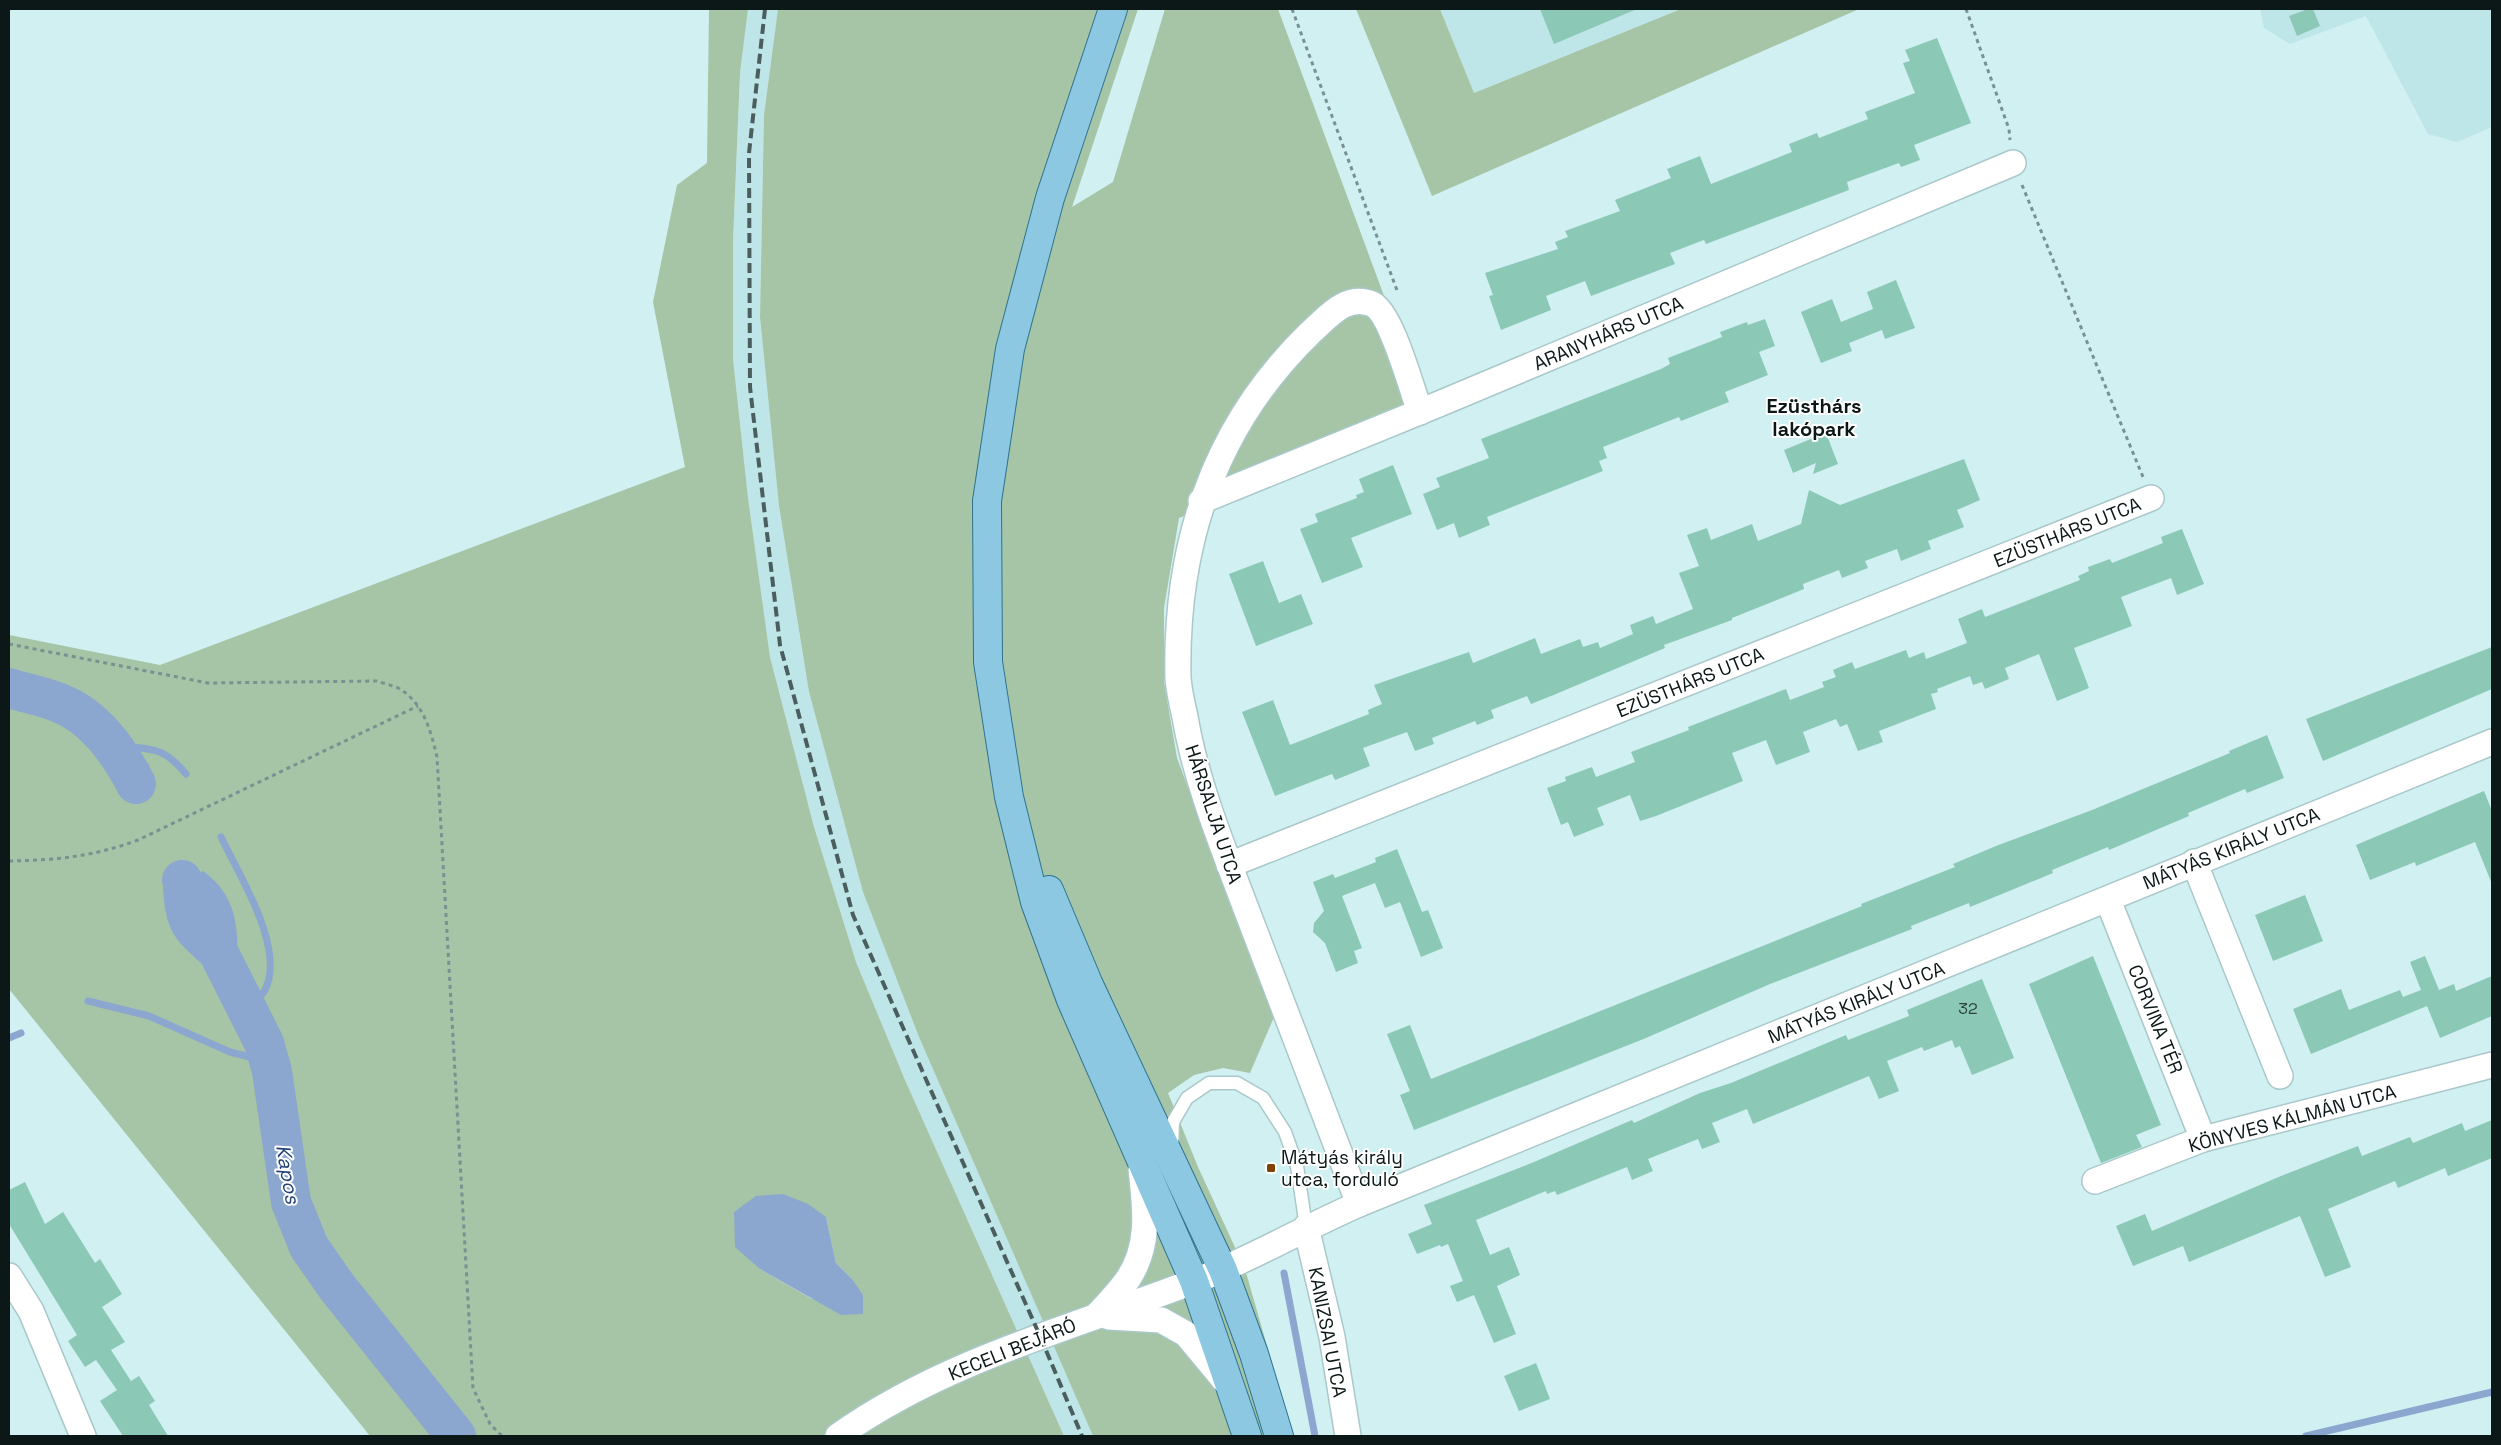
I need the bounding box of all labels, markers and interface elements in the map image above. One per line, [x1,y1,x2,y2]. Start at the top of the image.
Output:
street label: ARANYHÁRS UTCA [1529,291,1687,376]
district label: Ezüsthárs lakópark [1766,393,1862,442]
street label: EZÜSTHÁRS UTCA [1990,491,2145,573]
street label: EZÜSTHÁRS UTCA [1613,641,1768,723]
street label: HÁRSALJA UTCA [1179,741,1248,887]
street label: MÁTYÁS KIRÁLY UTCA [2139,802,2323,895]
street label: MÁTYÁS KIRÁLY UTCA [1764,956,1948,1049]
street label: CORVINA TÉR [2122,961,2189,1077]
house number: 32 [1958,998,1978,1019]
street label: KÖNYVES KÁLMÁN UTCA [2186,1079,2399,1158]
water label: Kapos [270,1142,306,1207]
place label: Mátyás király utca, forduló [1281,1145,1403,1192]
marker: Mátyás király utca, forduló [1265,1162,1277,1174]
street label: KANIZSAI UTCA [1303,1265,1352,1399]
street label: KECELI BEJÁRÓ [945,1312,1080,1386]

